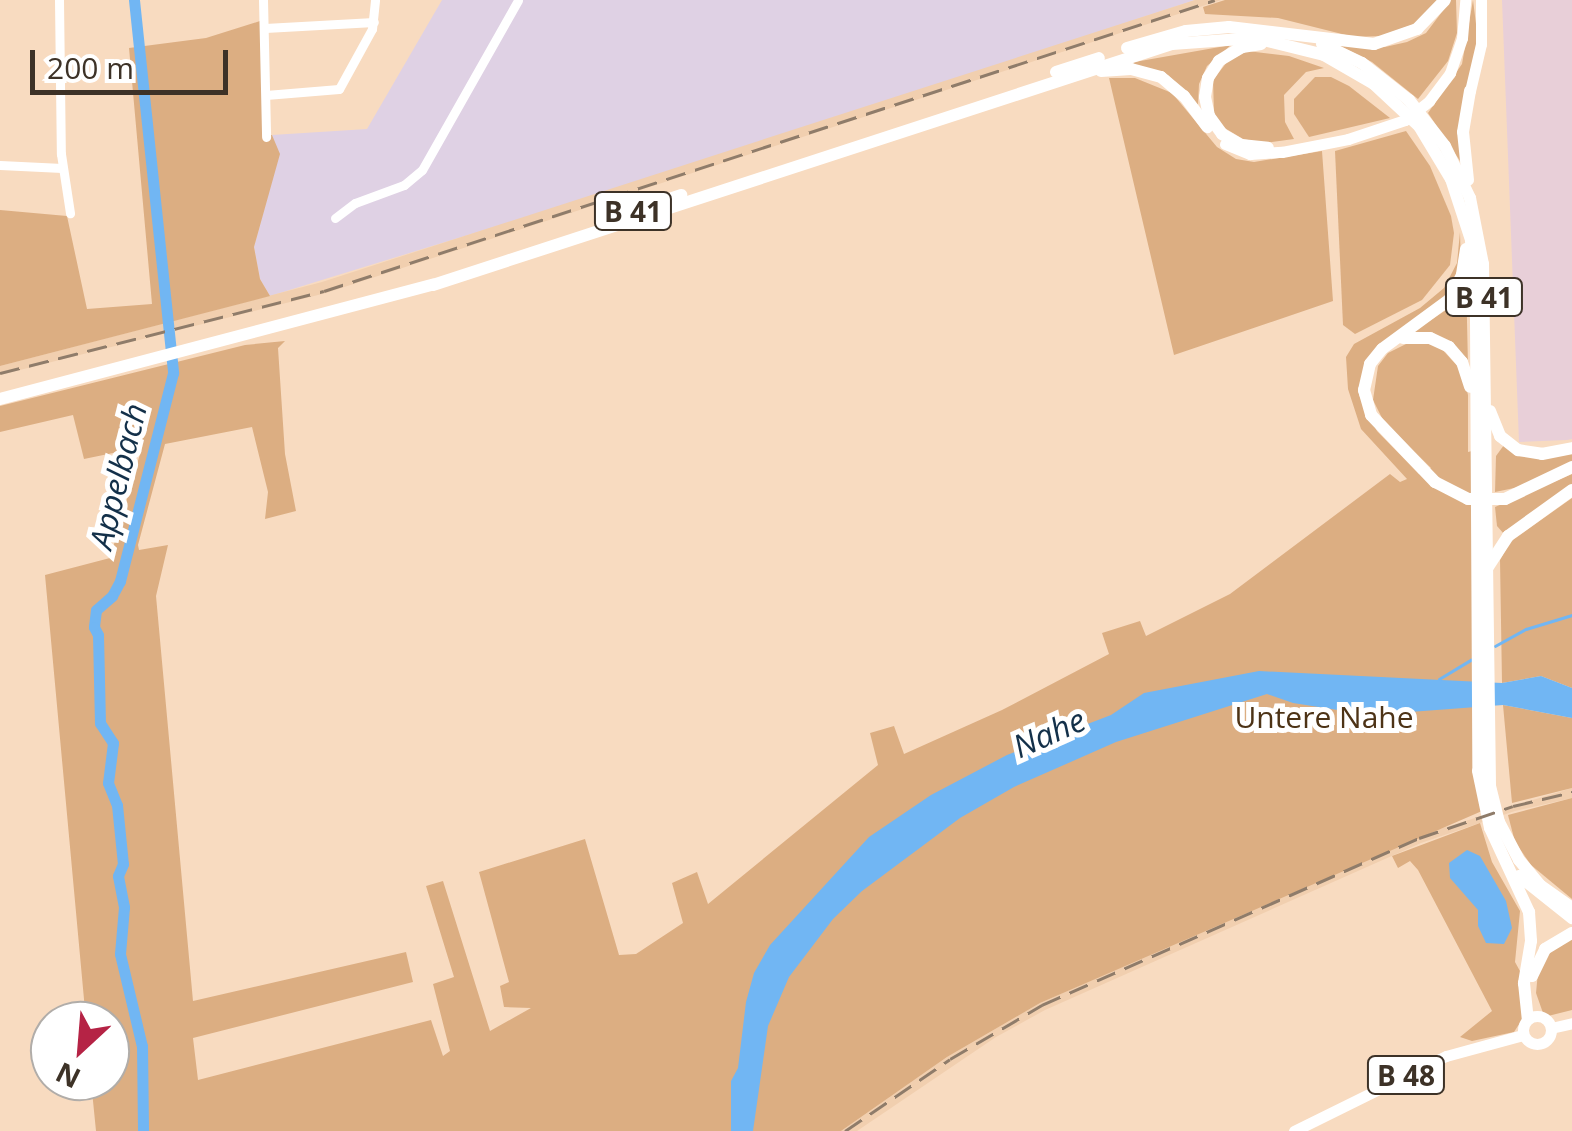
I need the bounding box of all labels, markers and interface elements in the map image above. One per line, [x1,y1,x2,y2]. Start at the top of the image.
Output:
scale bar [35,30,232,92]
text: 200 m [47,47,134,88]
road number: B 41 [593,188,673,234]
road number: B 41 [1444,274,1524,320]
water label: Appelbach [81,399,155,553]
park label: Untere Nahe [1234,699,1414,735]
water label: Nahe [1007,700,1091,766]
north arrow [30,1001,130,1101]
road number: B 48 [1366,1052,1446,1098]
text: N [49,1054,86,1098]

